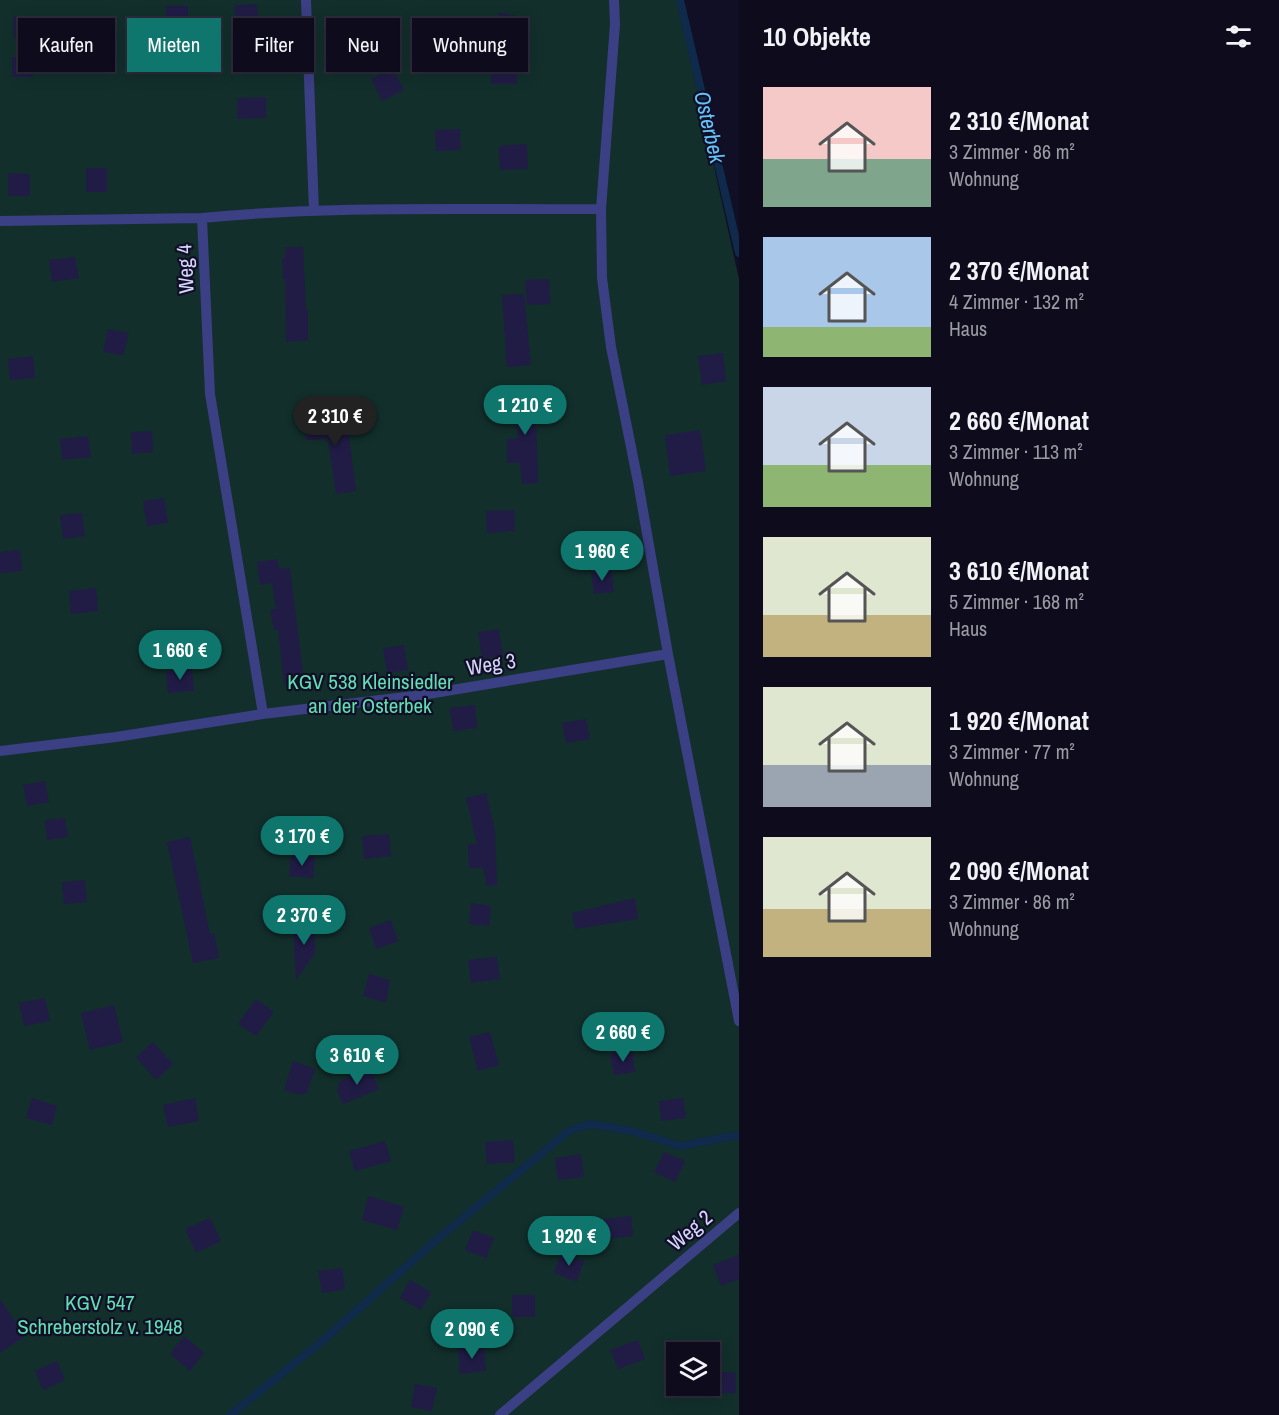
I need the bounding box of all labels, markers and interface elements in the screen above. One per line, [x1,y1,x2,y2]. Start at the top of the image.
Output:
chip: Kaufen [18,18,115,72]
chip: Mieten [127,18,221,72]
chip: Filter [233,18,314,72]
chip: Neu [326,18,400,72]
chip: Wohnung [412,18,528,72]
text: 10 Objekte [763,19,871,54]
icon: filters [1222,20,1255,53]
water label: Osterbek [687,88,733,167]
text: 2 310 €/Monat [949,103,1089,138]
icon: home [811,111,883,183]
text: 3 Zimmer · 86 m² [949,138,1075,165]
text: Wohnung [949,165,1019,192]
street label: Weg 4 [169,243,201,294]
text: 2 370 €/Monat [949,253,1089,288]
icon: home [811,261,883,333]
text: 4 Zimmer · 132 m² [949,288,1084,315]
text: Haus [949,315,987,342]
pin: 1 210 € [470,385,580,436]
text: 1 210 € [498,391,552,418]
pin: 2 310 € [280,396,390,447]
text: 2 310 € [308,402,362,429]
text: 2 660 €/Monat [949,403,1089,438]
icon: home [811,411,883,483]
text: 3 Zimmer · 113 m² [949,438,1083,465]
text: Wohnung [949,465,1019,492]
pin: 1 960 € [547,531,657,582]
text: 1 960 € [575,537,629,564]
text: 3 610 €/Monat [949,553,1089,588]
icon: home [811,561,883,633]
text: 5 Zimmer · 168 m² [949,588,1084,615]
text: Haus [949,615,987,642]
pin: 1 660 € [125,630,235,681]
text: 1 660 € [153,636,207,663]
street label: Weg 3 [464,646,518,682]
park label: KGV 538 Kleinsiedler an der Osterbek [287,667,453,720]
text: 1 920 €/Monat [949,703,1089,738]
icon: home [811,711,883,783]
text: 3 Zimmer · 77 m² [949,738,1075,765]
text: Wohnung [949,765,1019,792]
pin: 3 170 € [247,816,357,867]
text: 3 170 € [275,822,329,849]
text: 2 090 €/Monat [949,853,1089,888]
icon: home [811,861,883,933]
text: 3 Zimmer · 86 m² [949,888,1075,915]
pin: 2 370 € [249,895,359,946]
text: 2 370 € [277,901,331,928]
text: Wohnung [949,915,1019,942]
pin: 2 660 € [568,1012,678,1063]
text: 2 660 € [596,1018,650,1045]
pin: 3 610 € [302,1035,412,1086]
text: 3 610 € [330,1041,384,1068]
street label: Weg 2 [662,1203,718,1257]
pin: 1 920 € [514,1216,624,1267]
text: 1 920 € [542,1222,596,1249]
park label: KGV 547 Schreberstolz v. 1948 [17,1288,183,1341]
pin: 2 090 € [417,1309,527,1360]
text: 2 090 € [445,1315,499,1342]
map controls [666,1342,720,1396]
button: layers [666,1342,720,1396]

